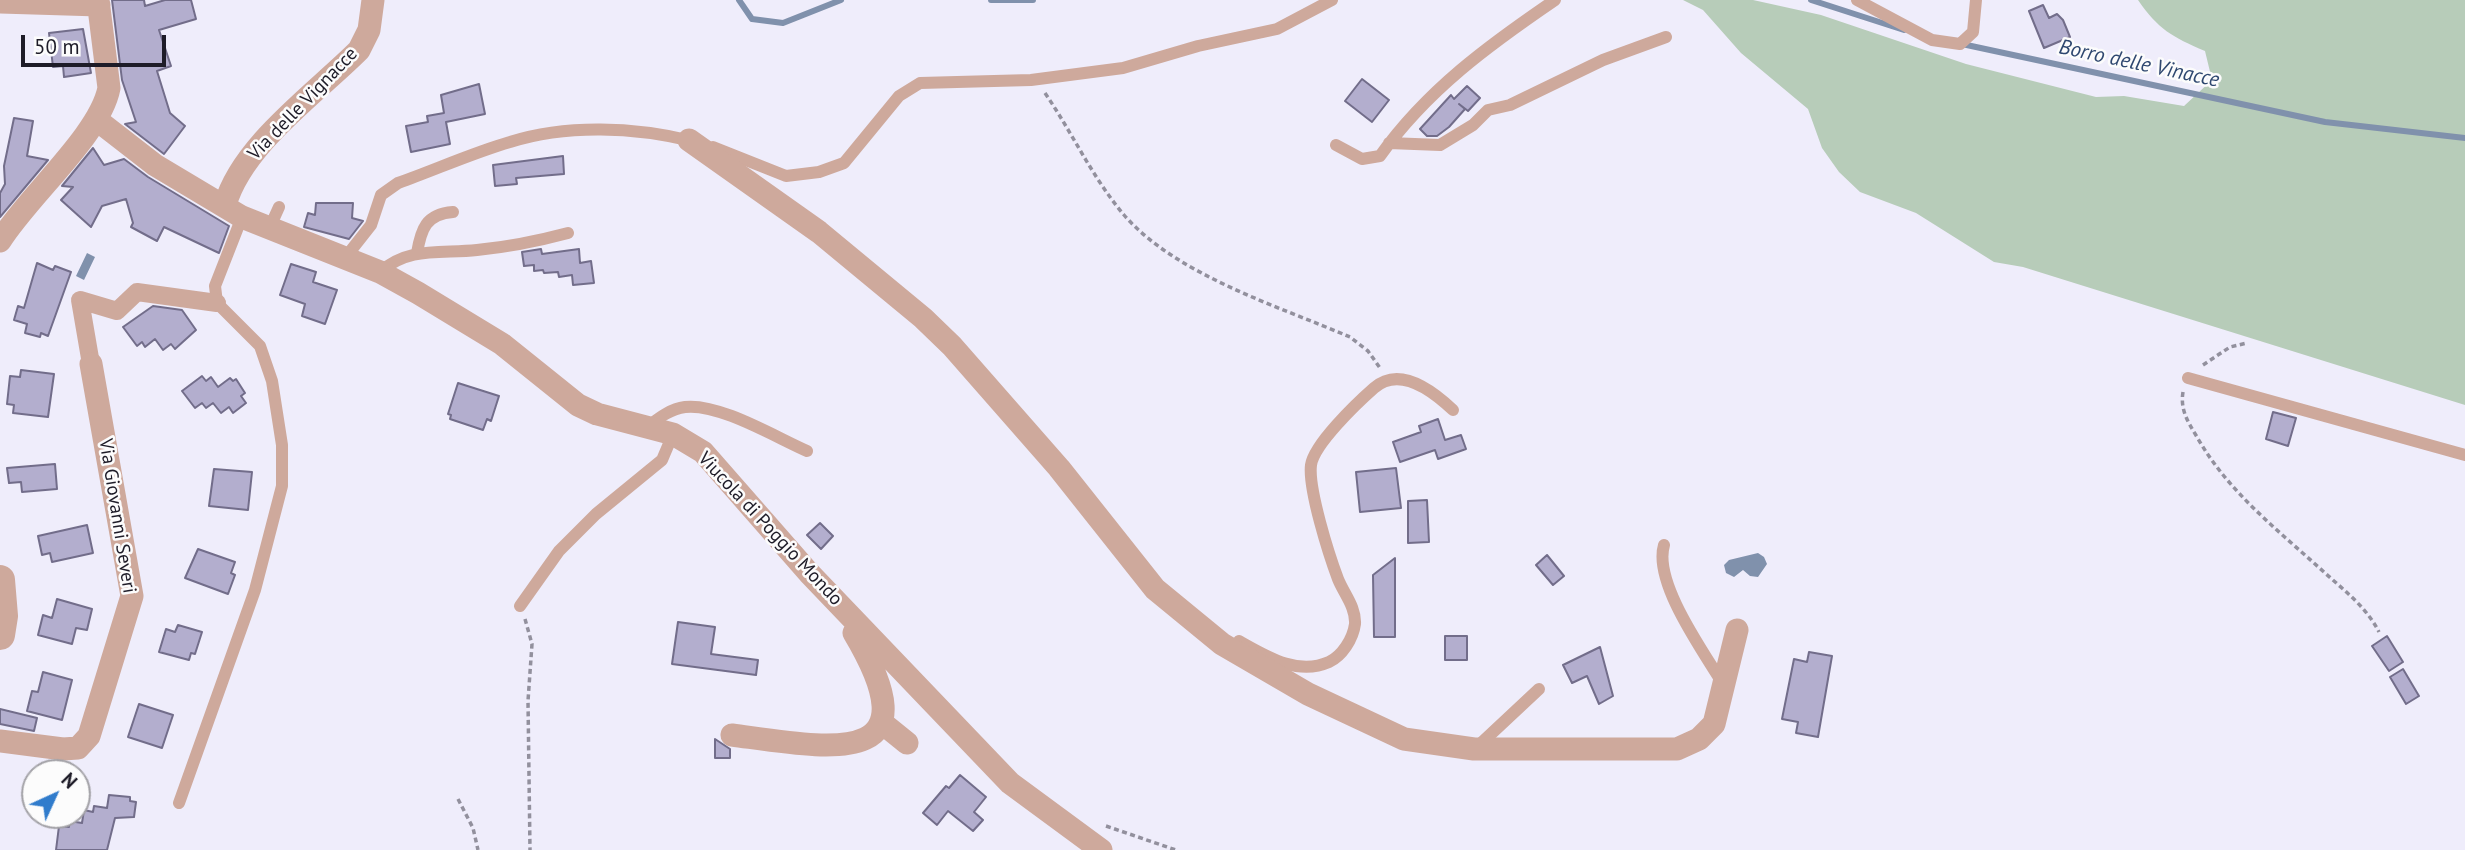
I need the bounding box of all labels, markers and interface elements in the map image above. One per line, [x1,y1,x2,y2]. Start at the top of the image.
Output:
scale bar [24,21,170,65]
text: 50 m [34,33,80,60]
water label: Borro delle Vinacce [2057,35,2221,93]
street label: Via delle Vignacce [243,43,363,165]
street label: Via Giovanni Severi [94,437,140,595]
street label: Viucola di Poggio Mondo [693,447,847,611]
north arrow [21,759,91,829]
text: N [57,768,82,793]

